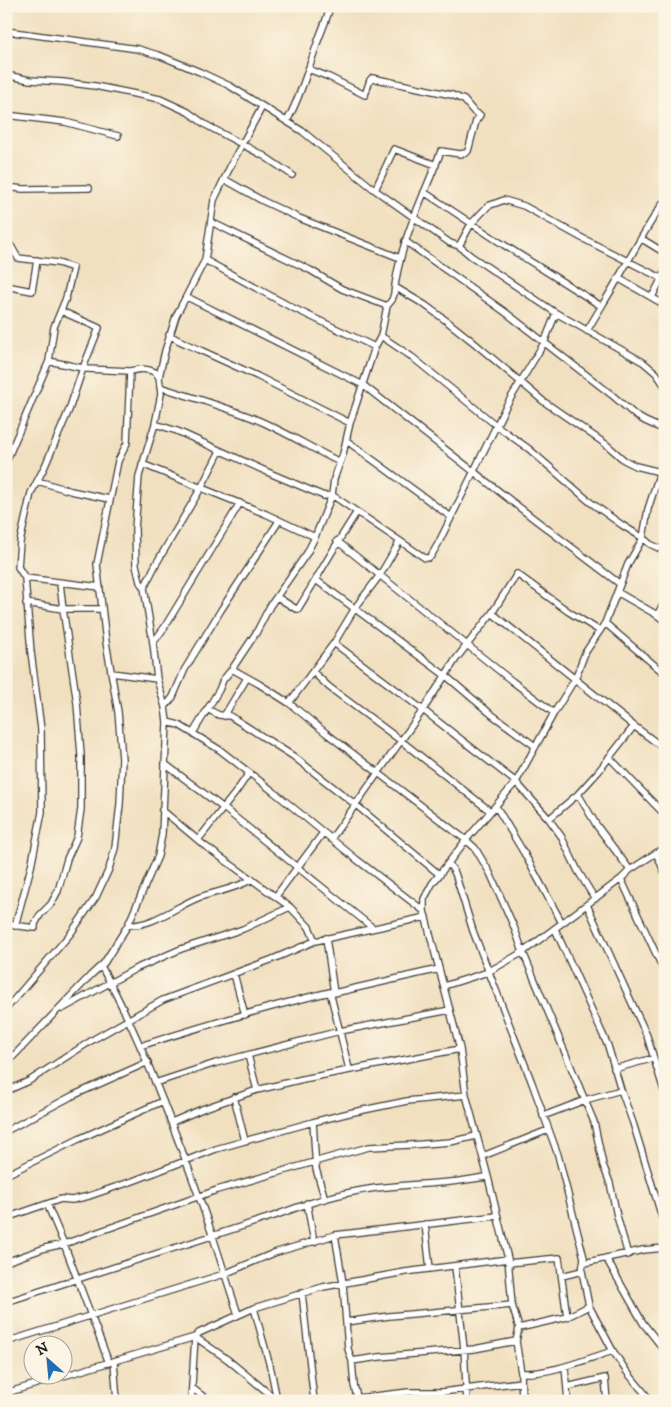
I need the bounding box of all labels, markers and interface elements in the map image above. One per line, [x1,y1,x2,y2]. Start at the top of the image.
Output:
north arrow [22,1334,72,1384]
text: N [33,1338,52,1360]

